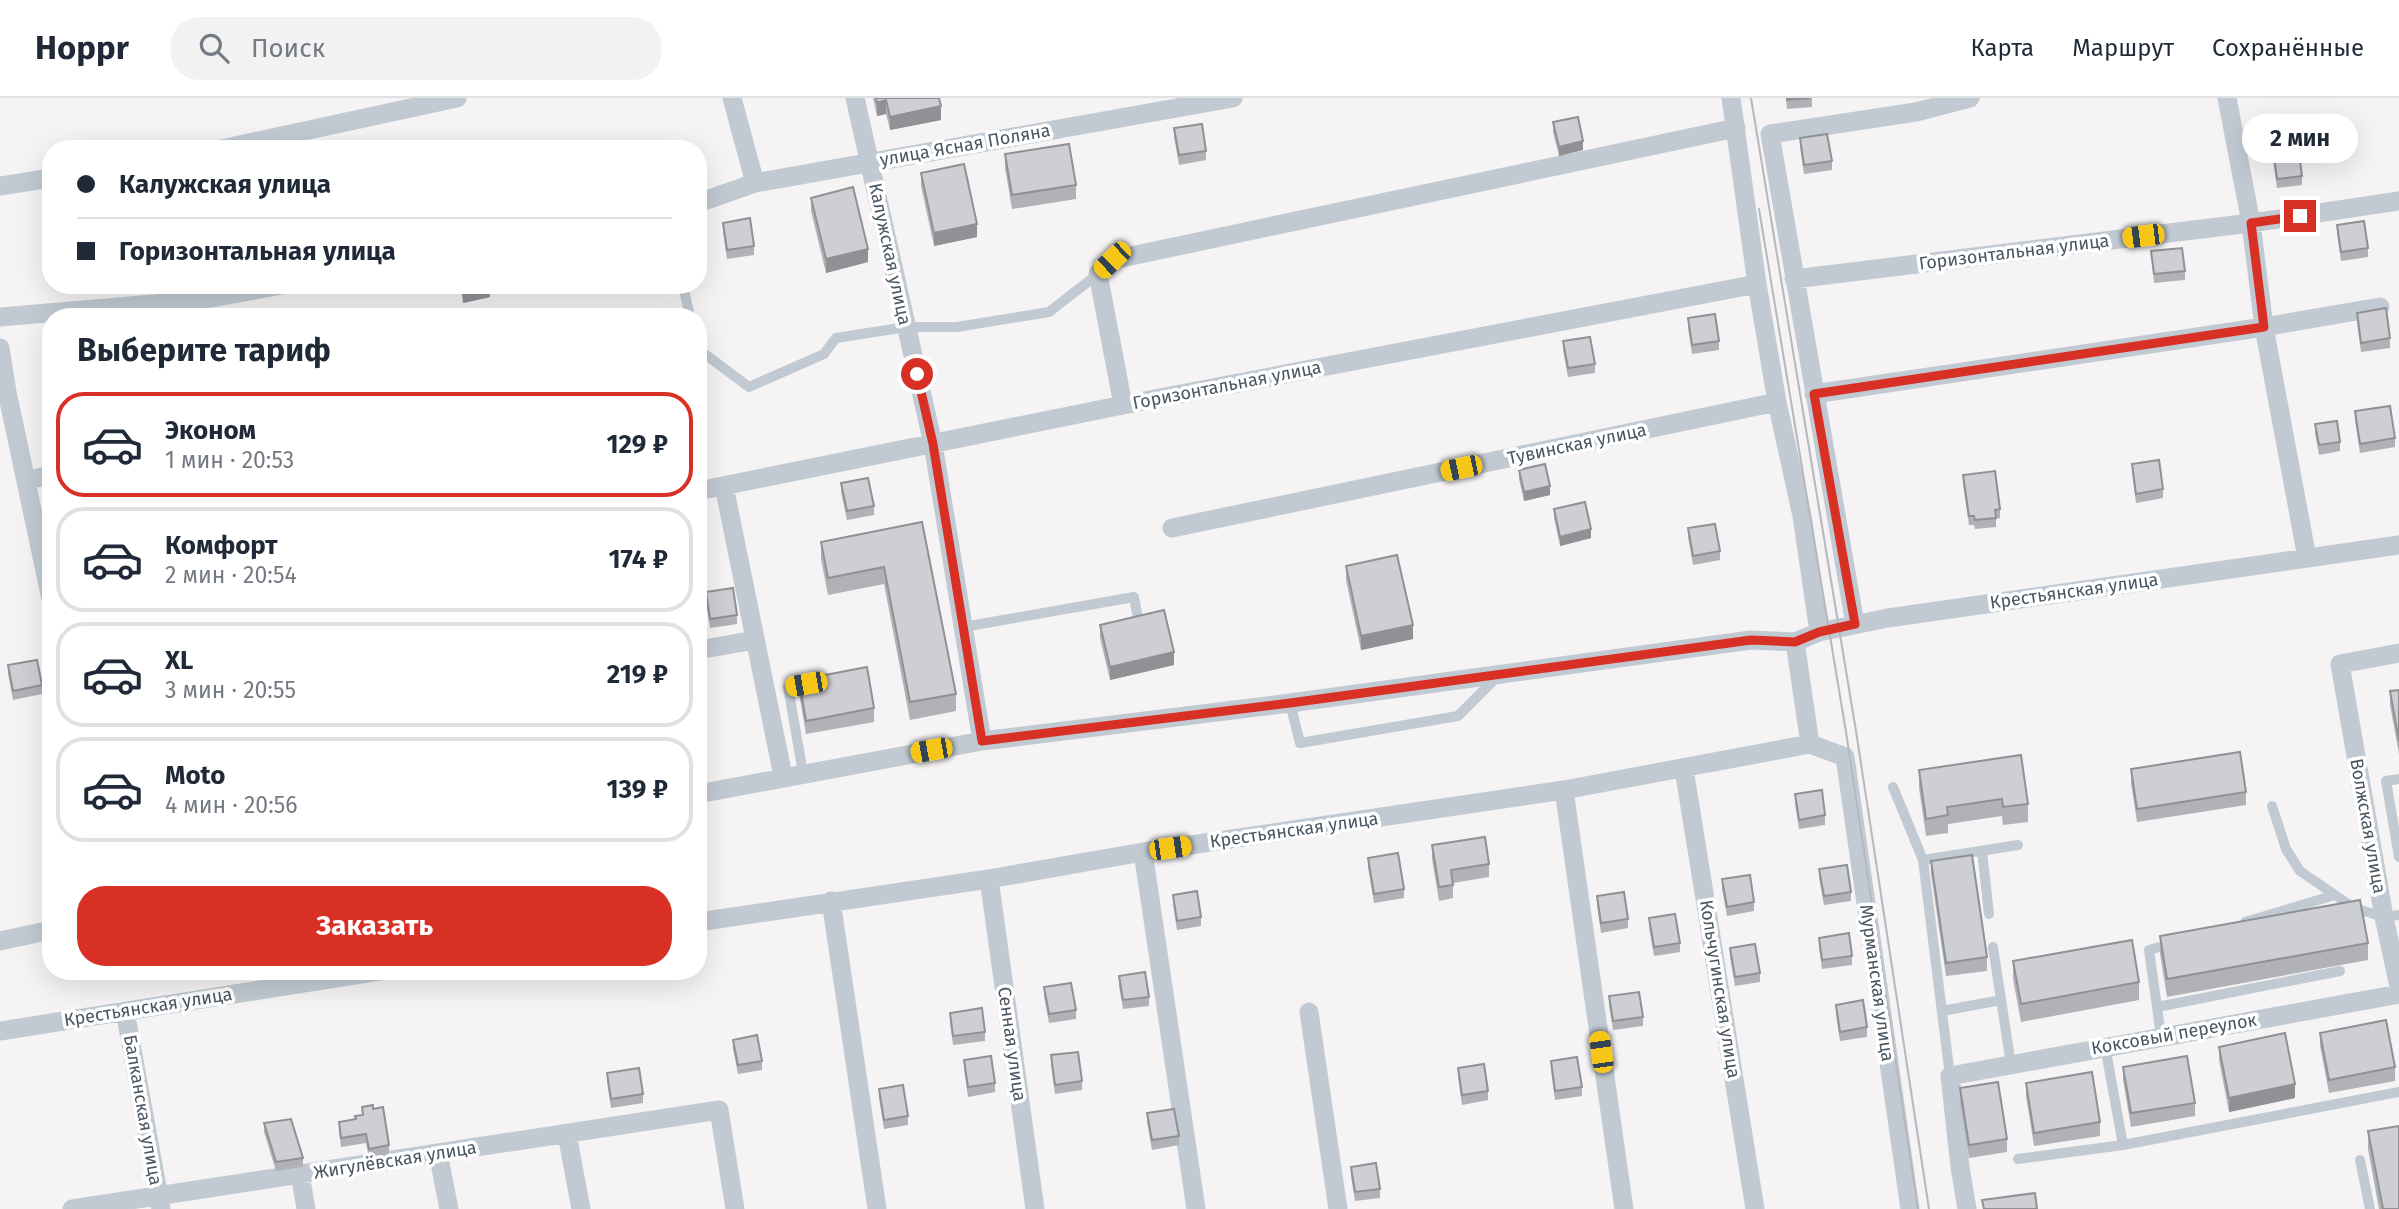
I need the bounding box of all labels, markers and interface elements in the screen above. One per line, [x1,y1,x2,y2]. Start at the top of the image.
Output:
search box [171,17,661,80]
text: Hoppr [35,28,129,68]
icon: search [195,29,233,67]
text: Поиск [251,33,325,64]
text: Карта [1971,34,2034,62]
text: Маршрут [2072,34,2174,62]
text: Сохранённые [2212,34,2364,62]
callout: 2 мин [2242,115,2358,164]
street label: улица Ясная Поляна [878,119,1052,171]
text: 2 мин [2270,124,2330,152]
text: Калужская улица [119,169,331,200]
street label: Калужская улица [864,181,916,327]
route end [2284,200,2316,232]
car [2121,223,2166,249]
street label: Горизонтальная улица [1918,229,2110,275]
text: Горизонтальная улица [119,236,396,267]
car [1090,238,1135,282]
text: Выберите тариф [77,331,331,369]
street label: Горизонтальная улица [1131,356,1323,414]
route start [901,358,933,390]
icon: car [81,413,144,476]
text: Эконом [165,415,256,446]
street label: Тувинская улица [1506,419,1648,469]
text: 129 ₽ [607,429,668,460]
text: 1 мин · 20:53 [165,446,294,474]
car [1439,453,1484,483]
icon: car [81,528,144,591]
text: Комфорт [165,530,278,561]
text: 174 ₽ [608,544,668,575]
text: 2 мин · 20:54 [165,561,297,589]
street label: Крестьянская улица [1988,568,2160,614]
icon: car [81,643,144,706]
text: XL [165,645,193,676]
text: 219 ₽ [607,659,668,690]
car [784,670,829,698]
text: 3 мин · 20:55 [165,676,296,704]
car [909,736,954,764]
street label: Волжская улица [2345,757,2391,895]
icon: car [81,758,144,821]
text: Moto [165,760,225,791]
text: 139 ₽ [607,774,668,805]
text: 4 мин · 20:56 [165,791,298,819]
street label: Крестьянская улица [1208,807,1380,853]
car [1148,835,1193,861]
button: Заказать [77,886,672,966]
street label: Кольчугинская улица [1695,898,1745,1080]
street label: Мурманская улица [1855,903,1899,1063]
street label: Крестьянская улица [62,983,234,1031]
street label: Сенная улица [993,985,1031,1103]
street label: Коксовый переулок [2090,1009,2259,1059]
car [1588,1030,1615,1074]
street label: Балканская улица [119,1033,167,1187]
street label: Жигулёвская улица [312,1136,478,1184]

